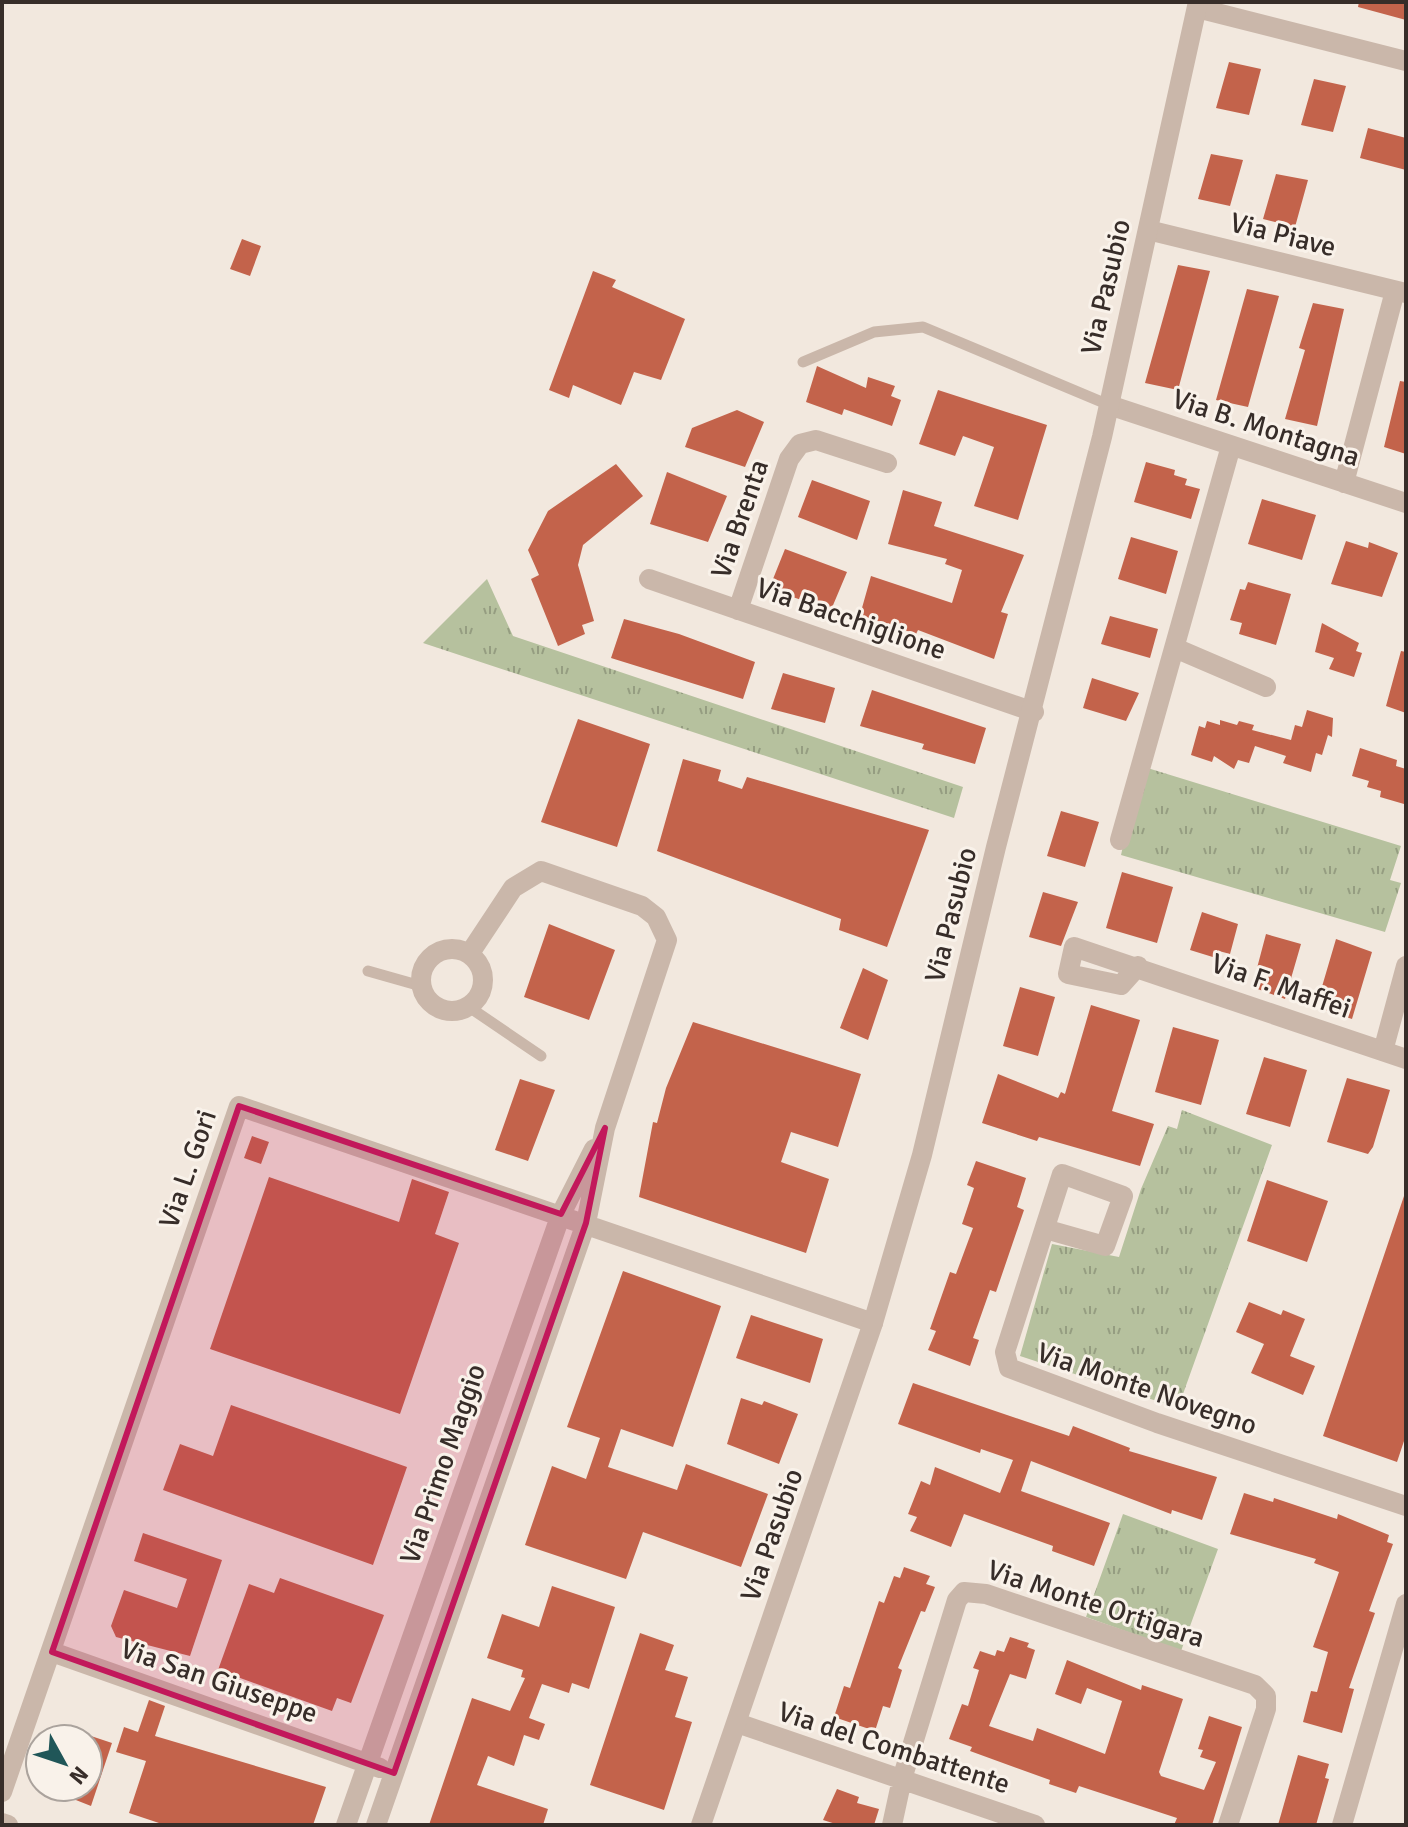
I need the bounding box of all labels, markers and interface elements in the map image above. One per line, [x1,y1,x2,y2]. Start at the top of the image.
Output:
street label: Via Piave [1227,205,1339,265]
street label: Via Pasubio [1074,216,1138,358]
street label: Via B. Montagna [1168,382,1364,474]
street label: Via Brenta [704,455,776,583]
street label: Via Bacchiglione [752,571,950,667]
street label: Via Pasubio [918,844,984,986]
street label: Via F. Maffei [1207,946,1355,1026]
street label: Via L. Gori [152,1105,224,1233]
street label: Via Monte Novegno [1032,1335,1262,1443]
street label: Via Primo Maggio [393,1360,493,1568]
street label: Via Pasubio [733,1464,811,1606]
street label: Via Monte Ortigara [983,1553,1209,1655]
street label: Via San Giuseppe [116,1631,322,1731]
street label: Via del Combattente [774,1694,1014,1802]
north arrow [24,1723,104,1803]
text: N [64,1761,94,1790]

